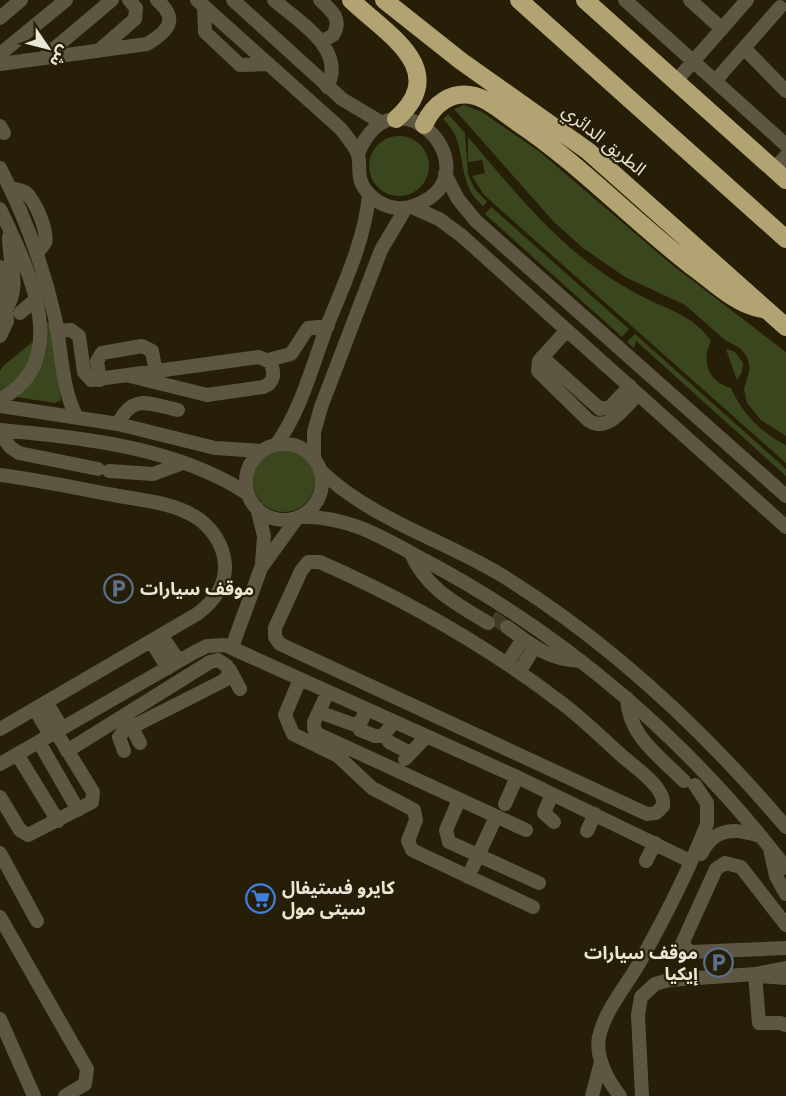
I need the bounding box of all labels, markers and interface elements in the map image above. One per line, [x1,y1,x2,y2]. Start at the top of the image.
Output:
north arrow [18,18,78,78]
text: ش [46,42,75,71]
street label: الطريق الدائري [556,99,651,182]
parking icon: موقف سيارات [103,573,135,605]
place label: موقف سيارات [140,577,254,600]
place label: كايرو فستيفال سيتى مول [282,876,395,920]
supermarket icon: كايرو فستيفال سيتى مول [245,882,277,914]
place label: موقف سيارات إيكيا [584,941,699,986]
parking icon: موقف سيارات إيكيا [703,947,735,979]

